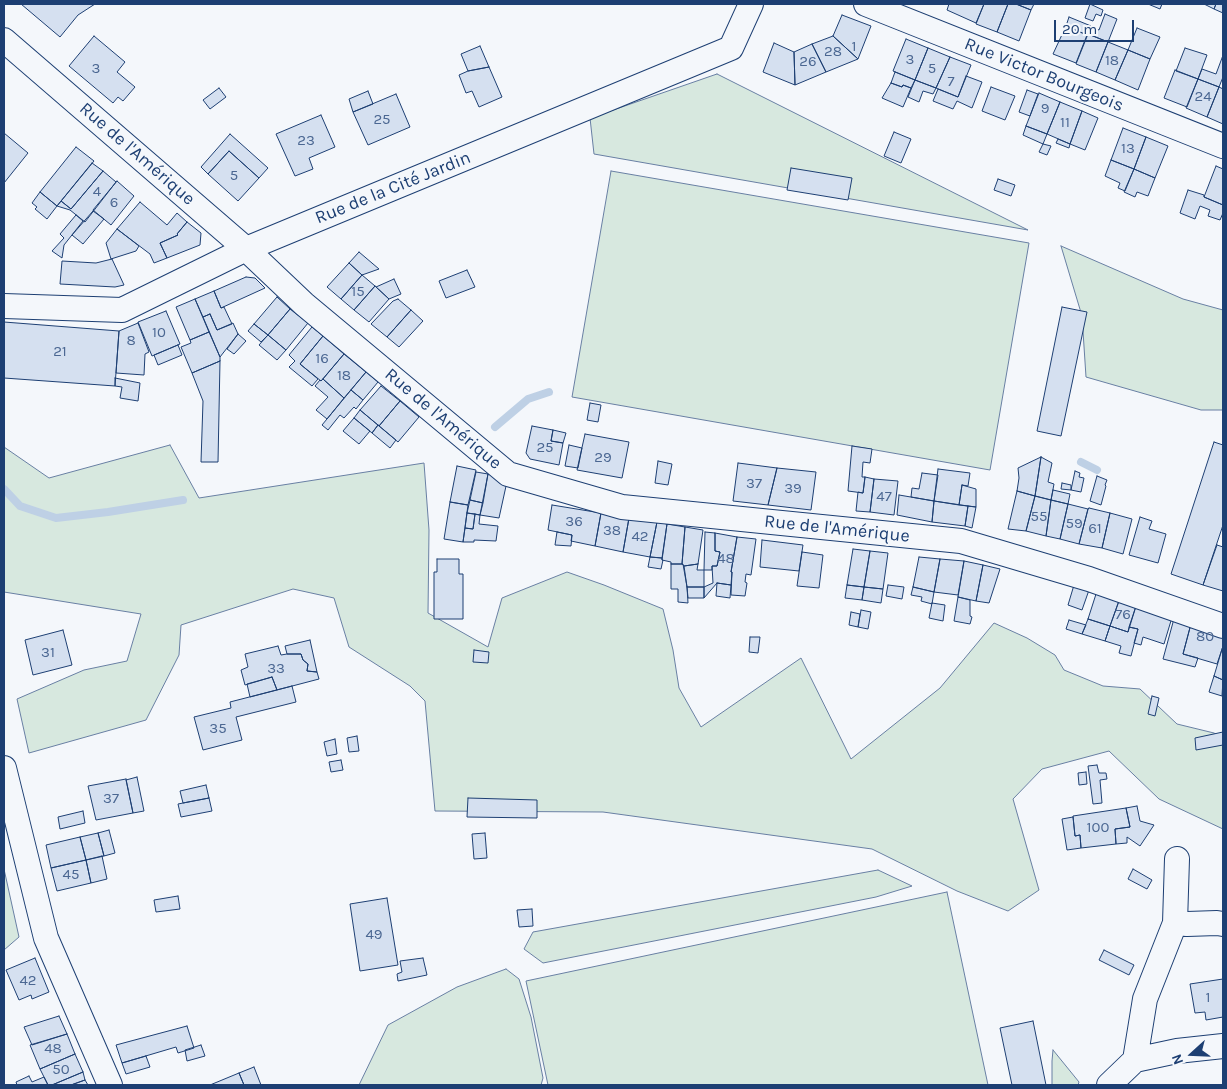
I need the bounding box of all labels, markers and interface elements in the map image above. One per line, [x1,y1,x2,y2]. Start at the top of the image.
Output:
scale bar [1057,10,1137,42]
text: 20 m [1062,20,1097,38]
street label: Rue Victor Bourgeois [961,33,1127,117]
house number: 1 [852,38,856,56]
house number: 28 [824,43,842,61]
house number: 3 [906,51,914,69]
house number: 18 [1105,52,1119,70]
house number: 26 [799,53,817,71]
house number: 3 [92,60,100,78]
house number: 5 [928,60,936,78]
house number: 7 [947,73,955,91]
house number: 24 [1194,88,1212,106]
street label: Rue de l'Amérique [75,98,199,210]
house number: 9 [1041,100,1049,118]
house number: 25 [373,111,391,129]
house number: 11 [1060,114,1070,132]
house number: 23 [297,132,315,150]
house number: 13 [1121,140,1135,158]
street label: Rue de la Cité Jardin [312,147,474,229]
house number: 5 [230,167,238,185]
house number: 4 [93,183,101,201]
house number: 6 [110,194,118,212]
house number: 15 [351,283,365,301]
house number: 10 [152,324,166,342]
house number: 8 [126,332,136,350]
house number: 21 [53,343,67,361]
house number: 16 [315,350,329,368]
street label: Rue de l'Amérique [380,364,506,474]
house number: 18 [337,367,351,385]
house number: 25 [536,439,554,457]
house number: 29 [594,449,612,467]
house number: 37 [746,475,762,493]
house number: 39 [784,480,802,498]
house number: 47 [876,488,892,506]
house number: 55 [1031,508,1047,526]
street label: Rue de l'Amérique [763,511,911,547]
house number: 36 [565,513,583,531]
house number: 59 [1065,515,1083,533]
house number: 61 [1088,520,1102,538]
house number: 38 [603,522,621,540]
house number: 42 [631,528,649,546]
house number: 48 [717,550,735,568]
house number: 76 [1115,606,1131,624]
house number: 80 [1196,628,1214,646]
house number: 31 [41,644,55,662]
house number: 33 [267,660,285,678]
house number: 35 [209,720,227,738]
house number: 37 [103,790,119,808]
house number: 100 [1087,819,1109,837]
house number: 45 [63,866,79,884]
house number: 49 [365,926,383,944]
house number: 42 [19,972,37,990]
house number: 1 [1206,989,1210,1007]
north arrow [1167,1029,1217,1079]
house number: 48 [44,1040,62,1058]
text: N [1168,1052,1187,1067]
house number: 50 [52,1061,70,1079]

